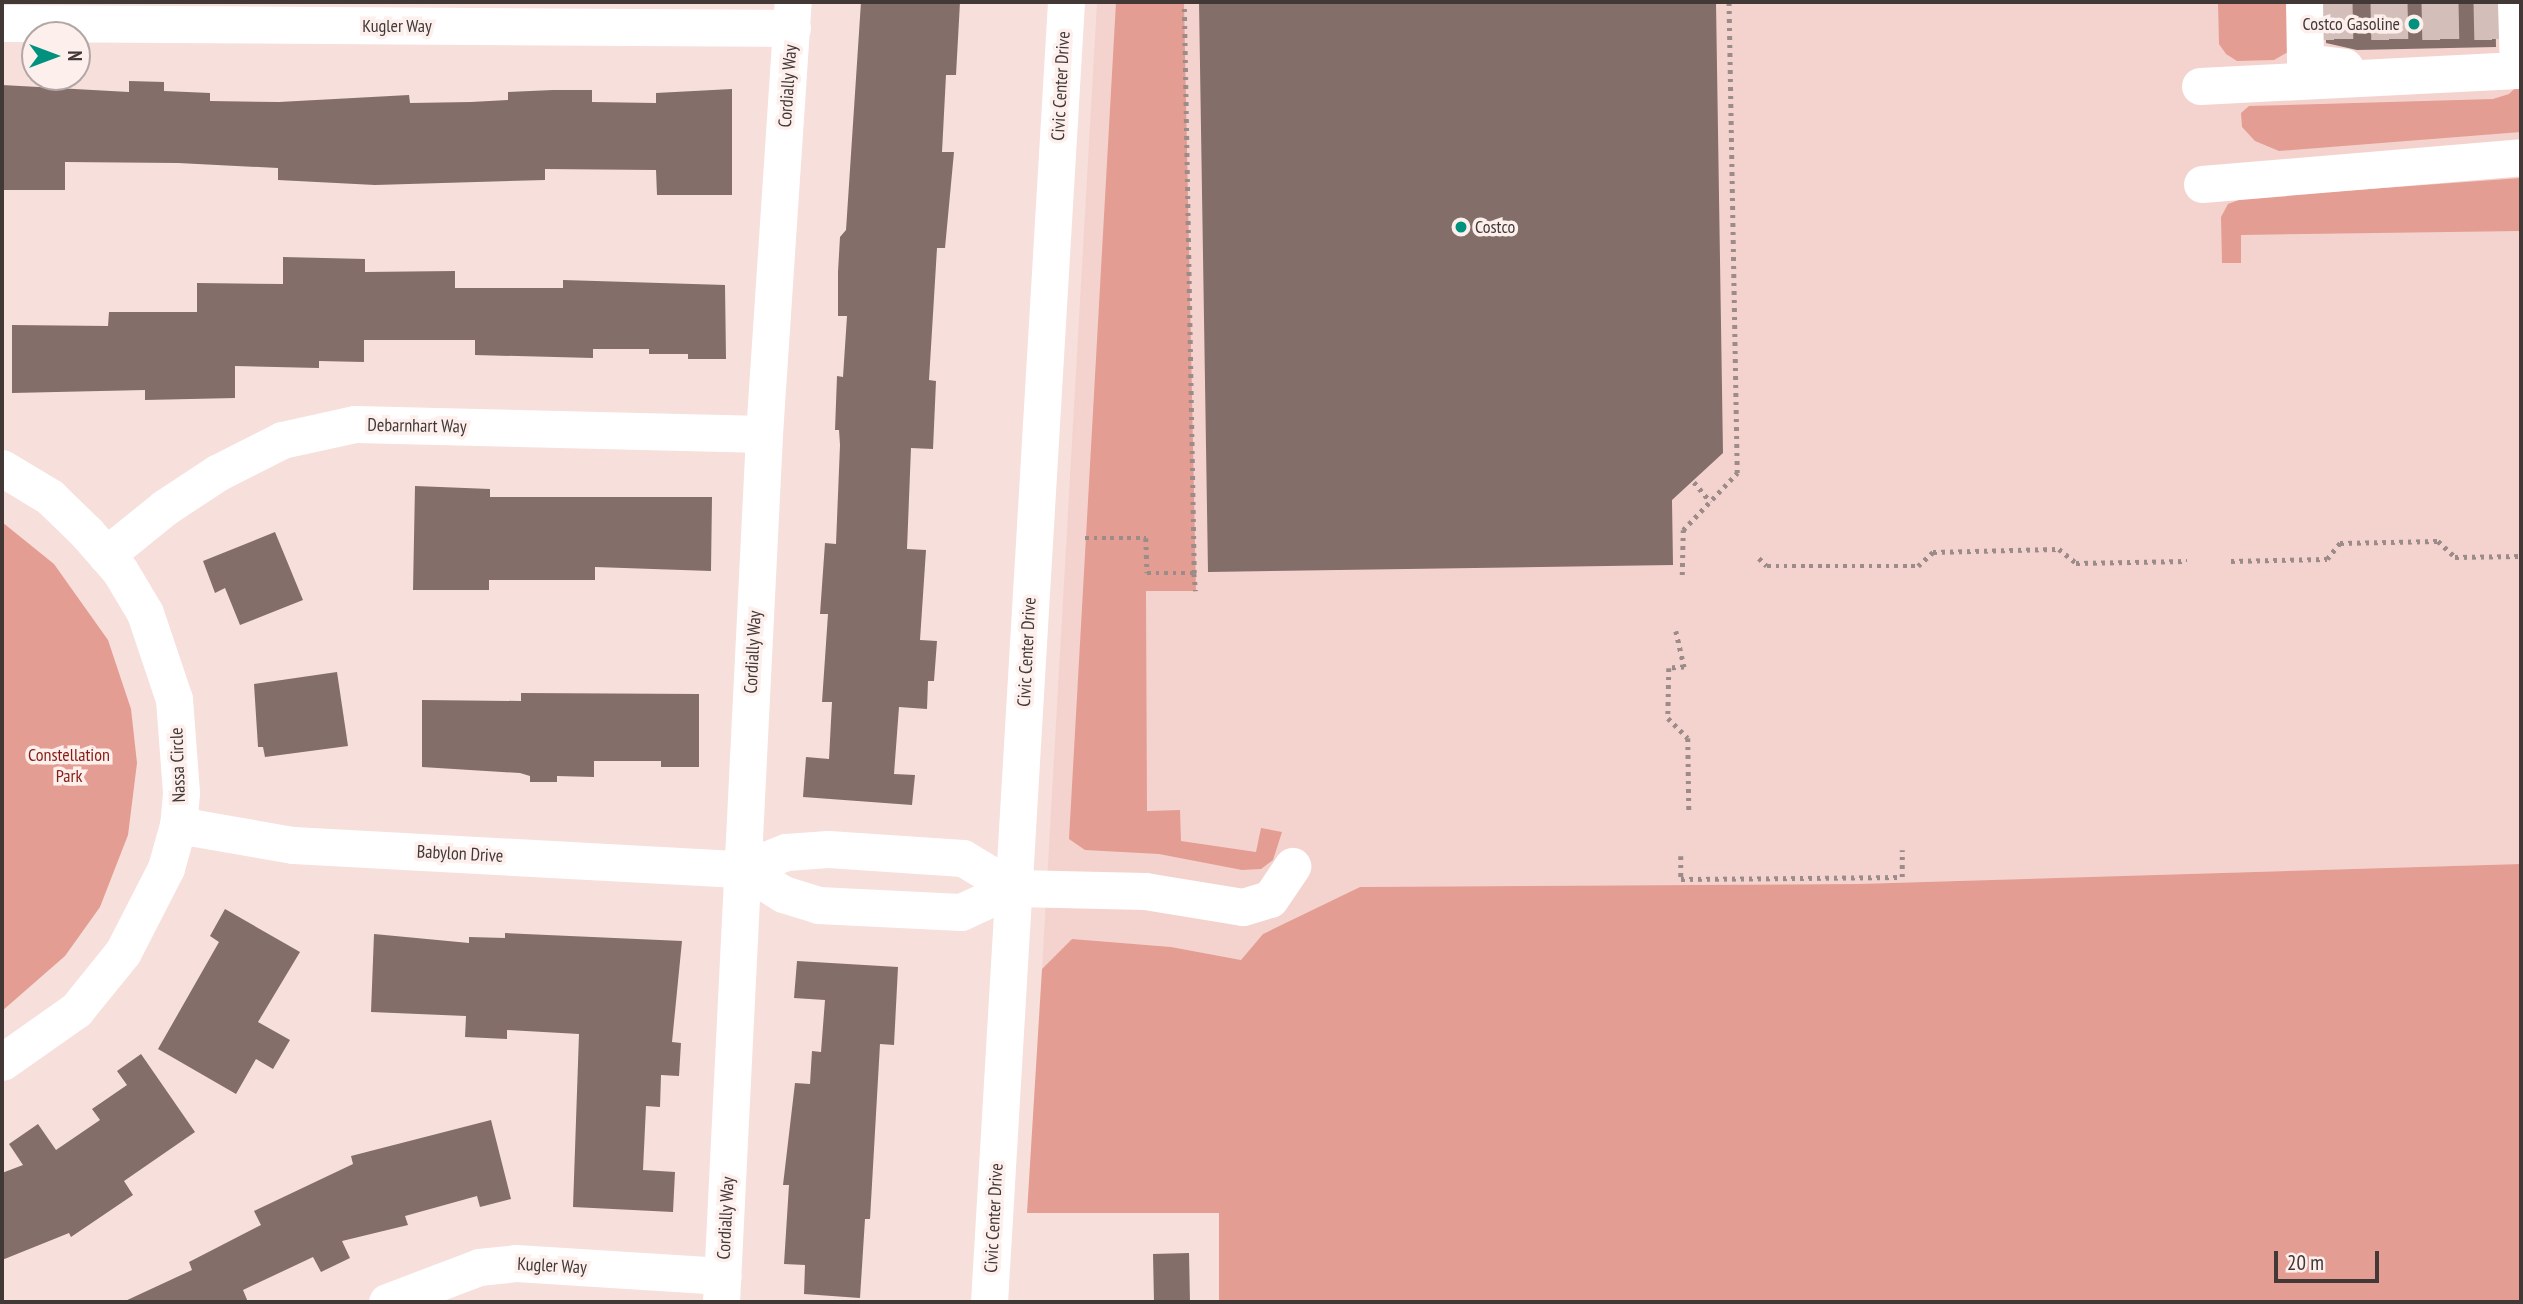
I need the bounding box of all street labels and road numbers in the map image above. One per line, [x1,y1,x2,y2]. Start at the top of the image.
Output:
street label: Kugler Way [362,15,432,37]
street label: Civic Center Drive [1047,30,1075,142]
street label: Cordially Way [774,43,802,129]
street label: Debarnhart Way [367,414,467,438]
street label: Civic Center Drive [1013,596,1041,708]
street label: Cordially Way [740,610,766,694]
street label: Nassa Circle [166,727,190,803]
street label: Babylon Drive [416,841,504,867]
street label: Civic Center Drive [980,1162,1008,1274]
street label: Cordially Way [713,1176,739,1260]
street label: Kugler Way [517,1253,587,1279]

